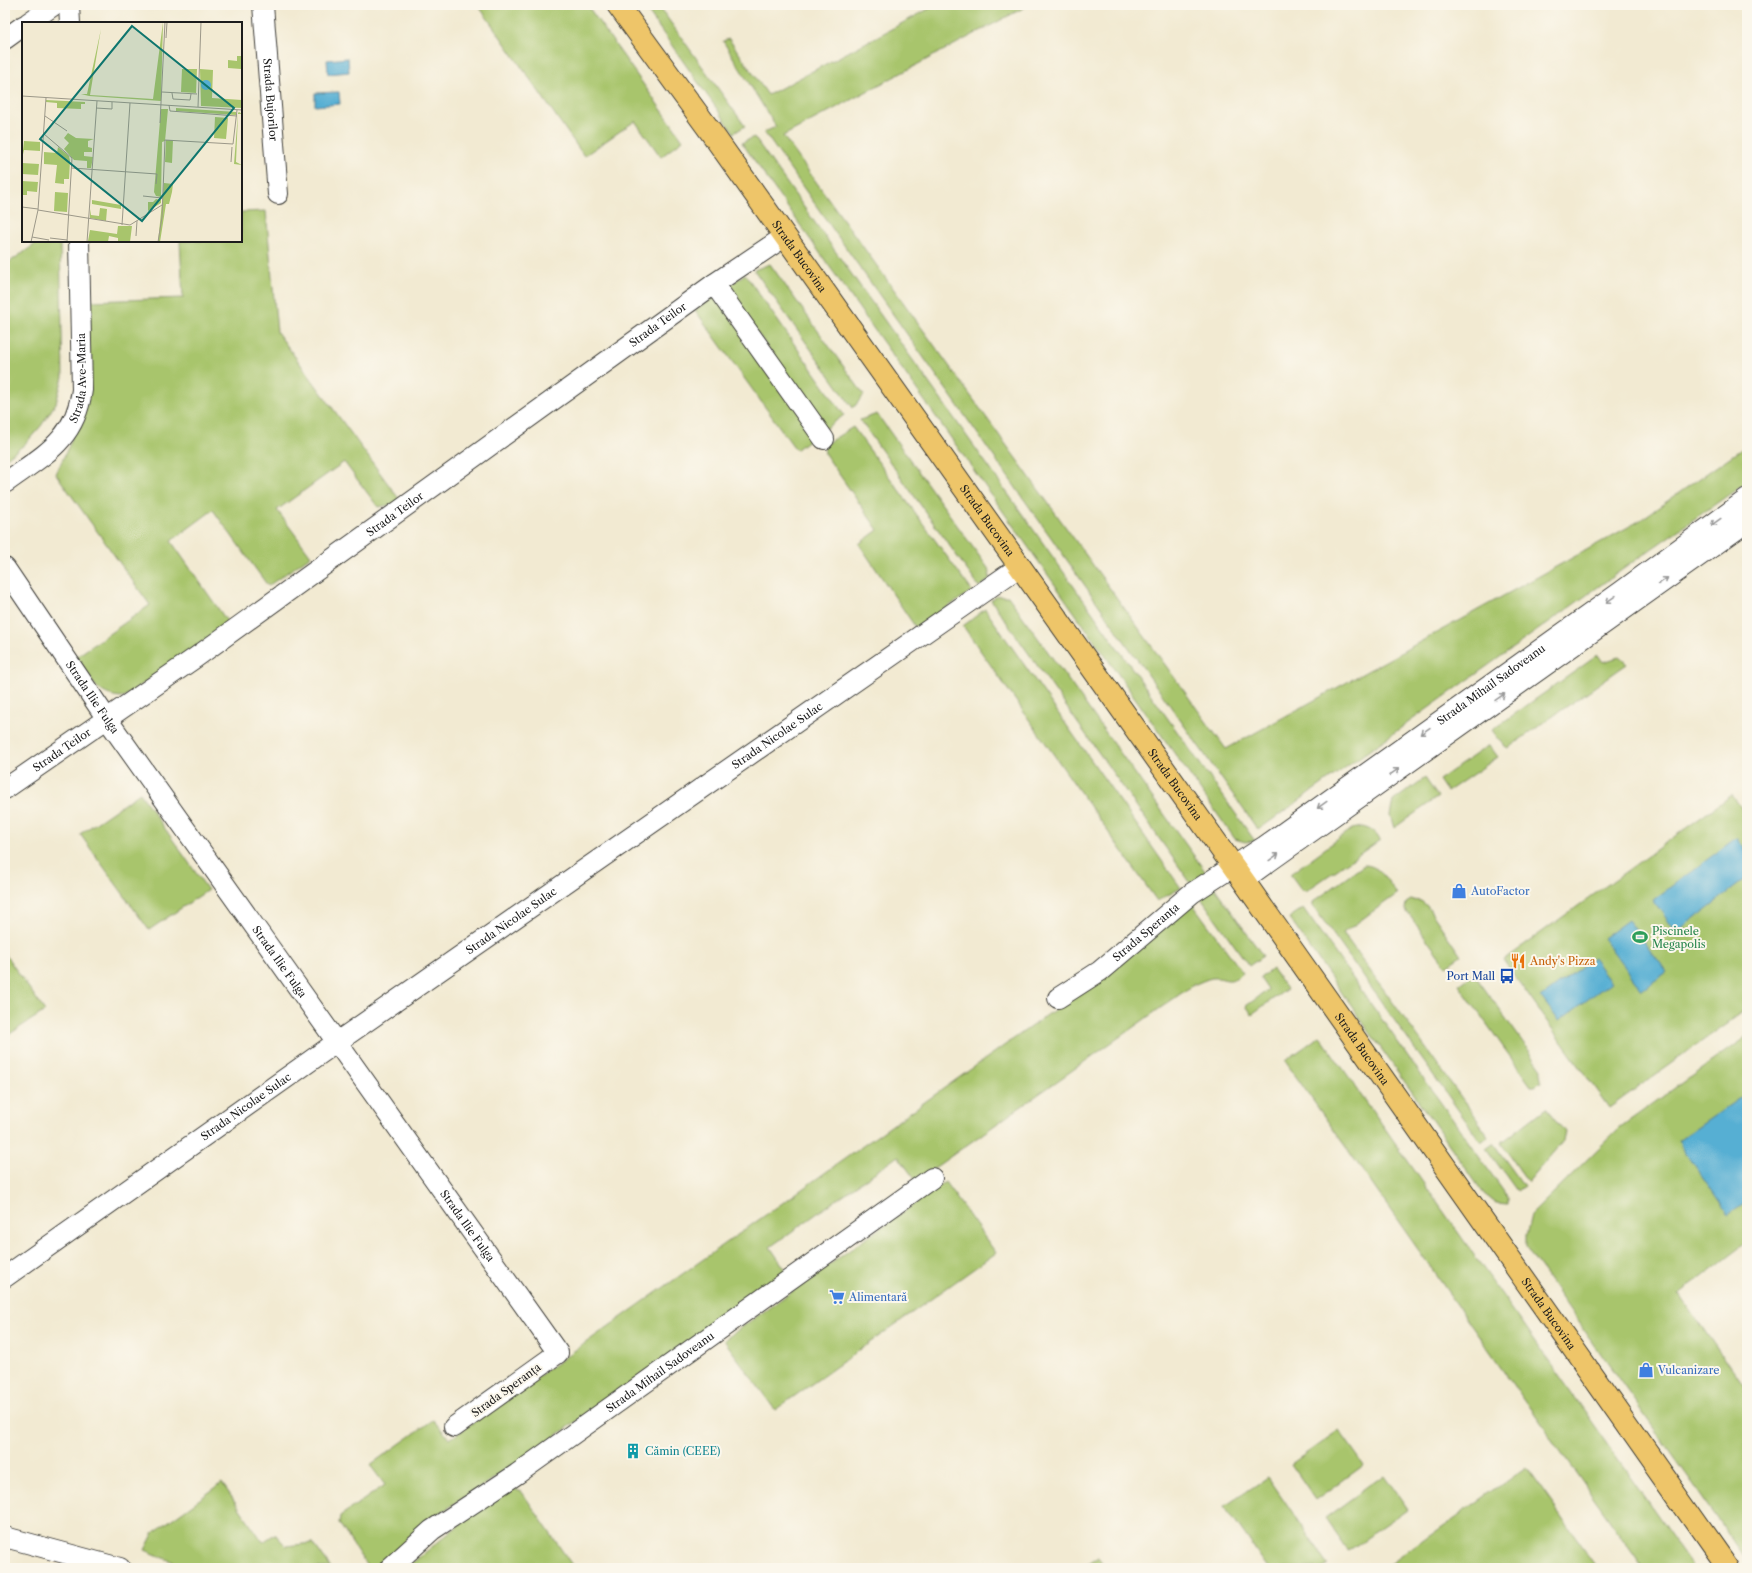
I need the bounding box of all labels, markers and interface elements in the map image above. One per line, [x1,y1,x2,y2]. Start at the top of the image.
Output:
inset map [22,22,242,242]
street label: Strada Bujorilor [260,58,281,142]
street label: Strada Bucovina [769,218,830,295]
street label: Strada Teilor [626,299,689,350]
street label: Strada Ave-Maria [66,333,89,425]
street label: Strada Bucovina [957,482,1018,559]
street label: Strada Teilor [363,488,426,539]
one-way arrow [1710,518,1721,527]
one-way arrow [1658,577,1669,586]
one-way arrow [1605,595,1616,603]
street label: Strada Mihail Sadoveanu [1434,641,1548,728]
street label: Strada Ilie Fulga [63,658,122,736]
one-way arrow [1494,693,1505,701]
street label: Strada Nicolae Sulac [729,699,825,772]
street label: Strada Teilor [30,725,94,775]
one-way arrow [1419,727,1430,735]
street label: Strada Bucovina [1145,746,1205,823]
one-way arrow [1388,768,1399,776]
one-way arrow [1316,801,1327,809]
one-way arrow [1269,853,1280,861]
shop icon: AutoFactor [1450,882,1468,900]
street label: Strada Nicolae Sulac [463,884,559,957]
place label: AutoFactor [1470,884,1530,898]
street label: Strada Speranța [1110,900,1182,964]
street label: Strada Ilie Fulga [249,923,310,1000]
place label: Piscinele Megapolis [1652,924,1706,951]
sports icon: Piscinele Megapolis [1631,928,1649,946]
restaurant icon: Andy's Pizza [1509,952,1527,970]
place label: Andy's Pizza [1529,954,1596,968]
bus stop icon: Port Mall [1498,967,1516,985]
place label: Port Mall [1446,969,1496,983]
street label: Strada Bucovina [1332,1010,1392,1088]
street label: Strada Nicolae Sulac [198,1070,294,1143]
street label: Strada Ilie Fulga [437,1187,498,1264]
street label: Strada Bucovina [1519,1275,1579,1353]
supermarket icon: Alimentară [828,1288,846,1306]
place label: Alimentară [848,1290,907,1304]
street label: Strada Mihail Sadoveanu [603,1329,717,1415]
street label: Strada Speranța [468,1360,544,1420]
shop icon: Vulcanizare [1637,1361,1655,1379]
place label: Vulcanizare [1657,1363,1719,1377]
building icon: Cămin (CEEE) [624,1442,642,1460]
place label: Cămin (CEEE) [645,1444,720,1458]

